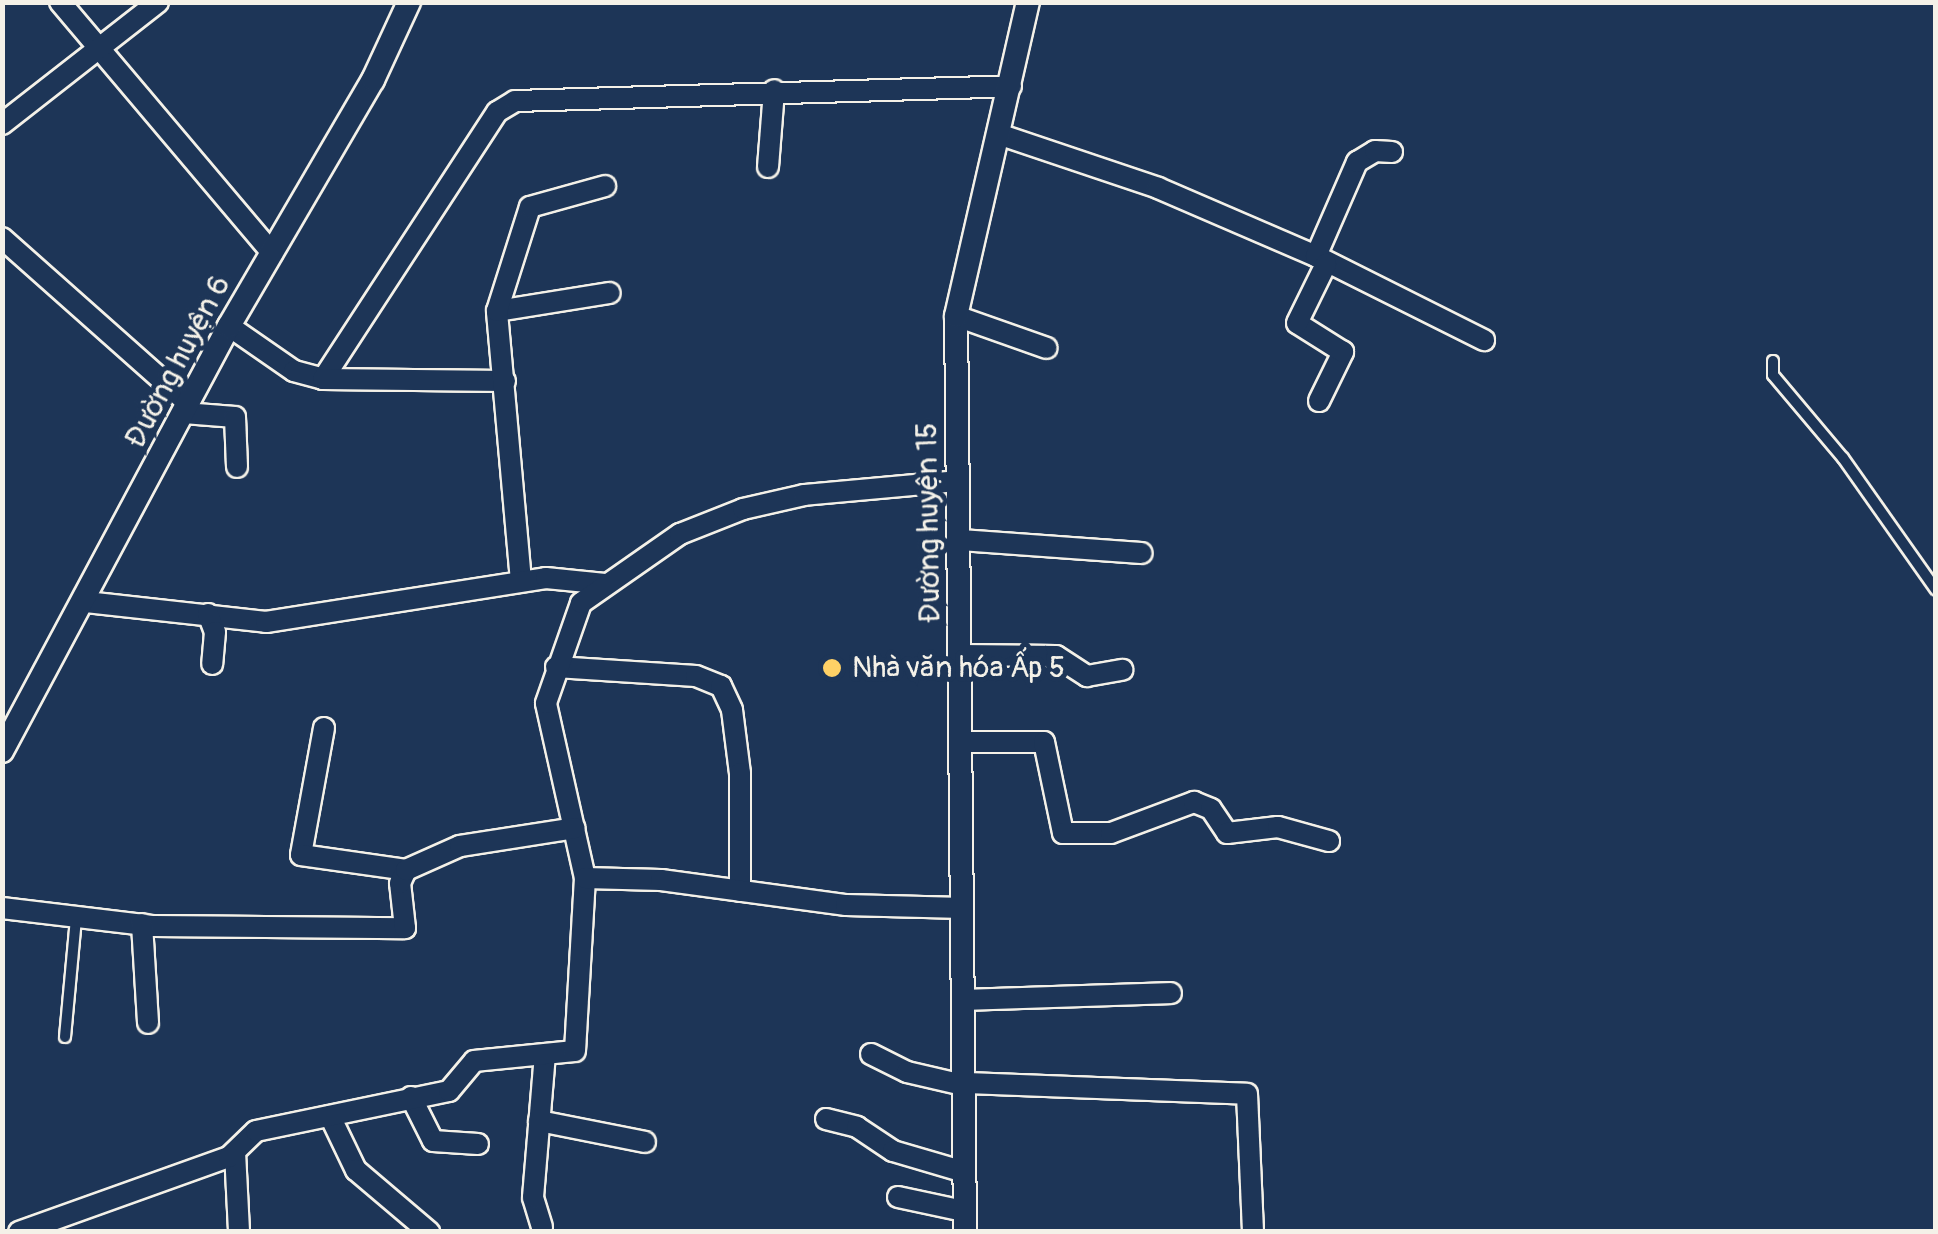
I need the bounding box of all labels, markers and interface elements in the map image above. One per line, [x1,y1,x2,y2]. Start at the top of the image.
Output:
street label: Đường huyện 6 [117,270,239,454]
street label: Đường huyện 15 [909,422,949,624]
place label: Nhà văn hóa Ấp 5 [852,650,1065,686]
marker: Nhà văn hóa Ấp 5 [821,657,843,679]

